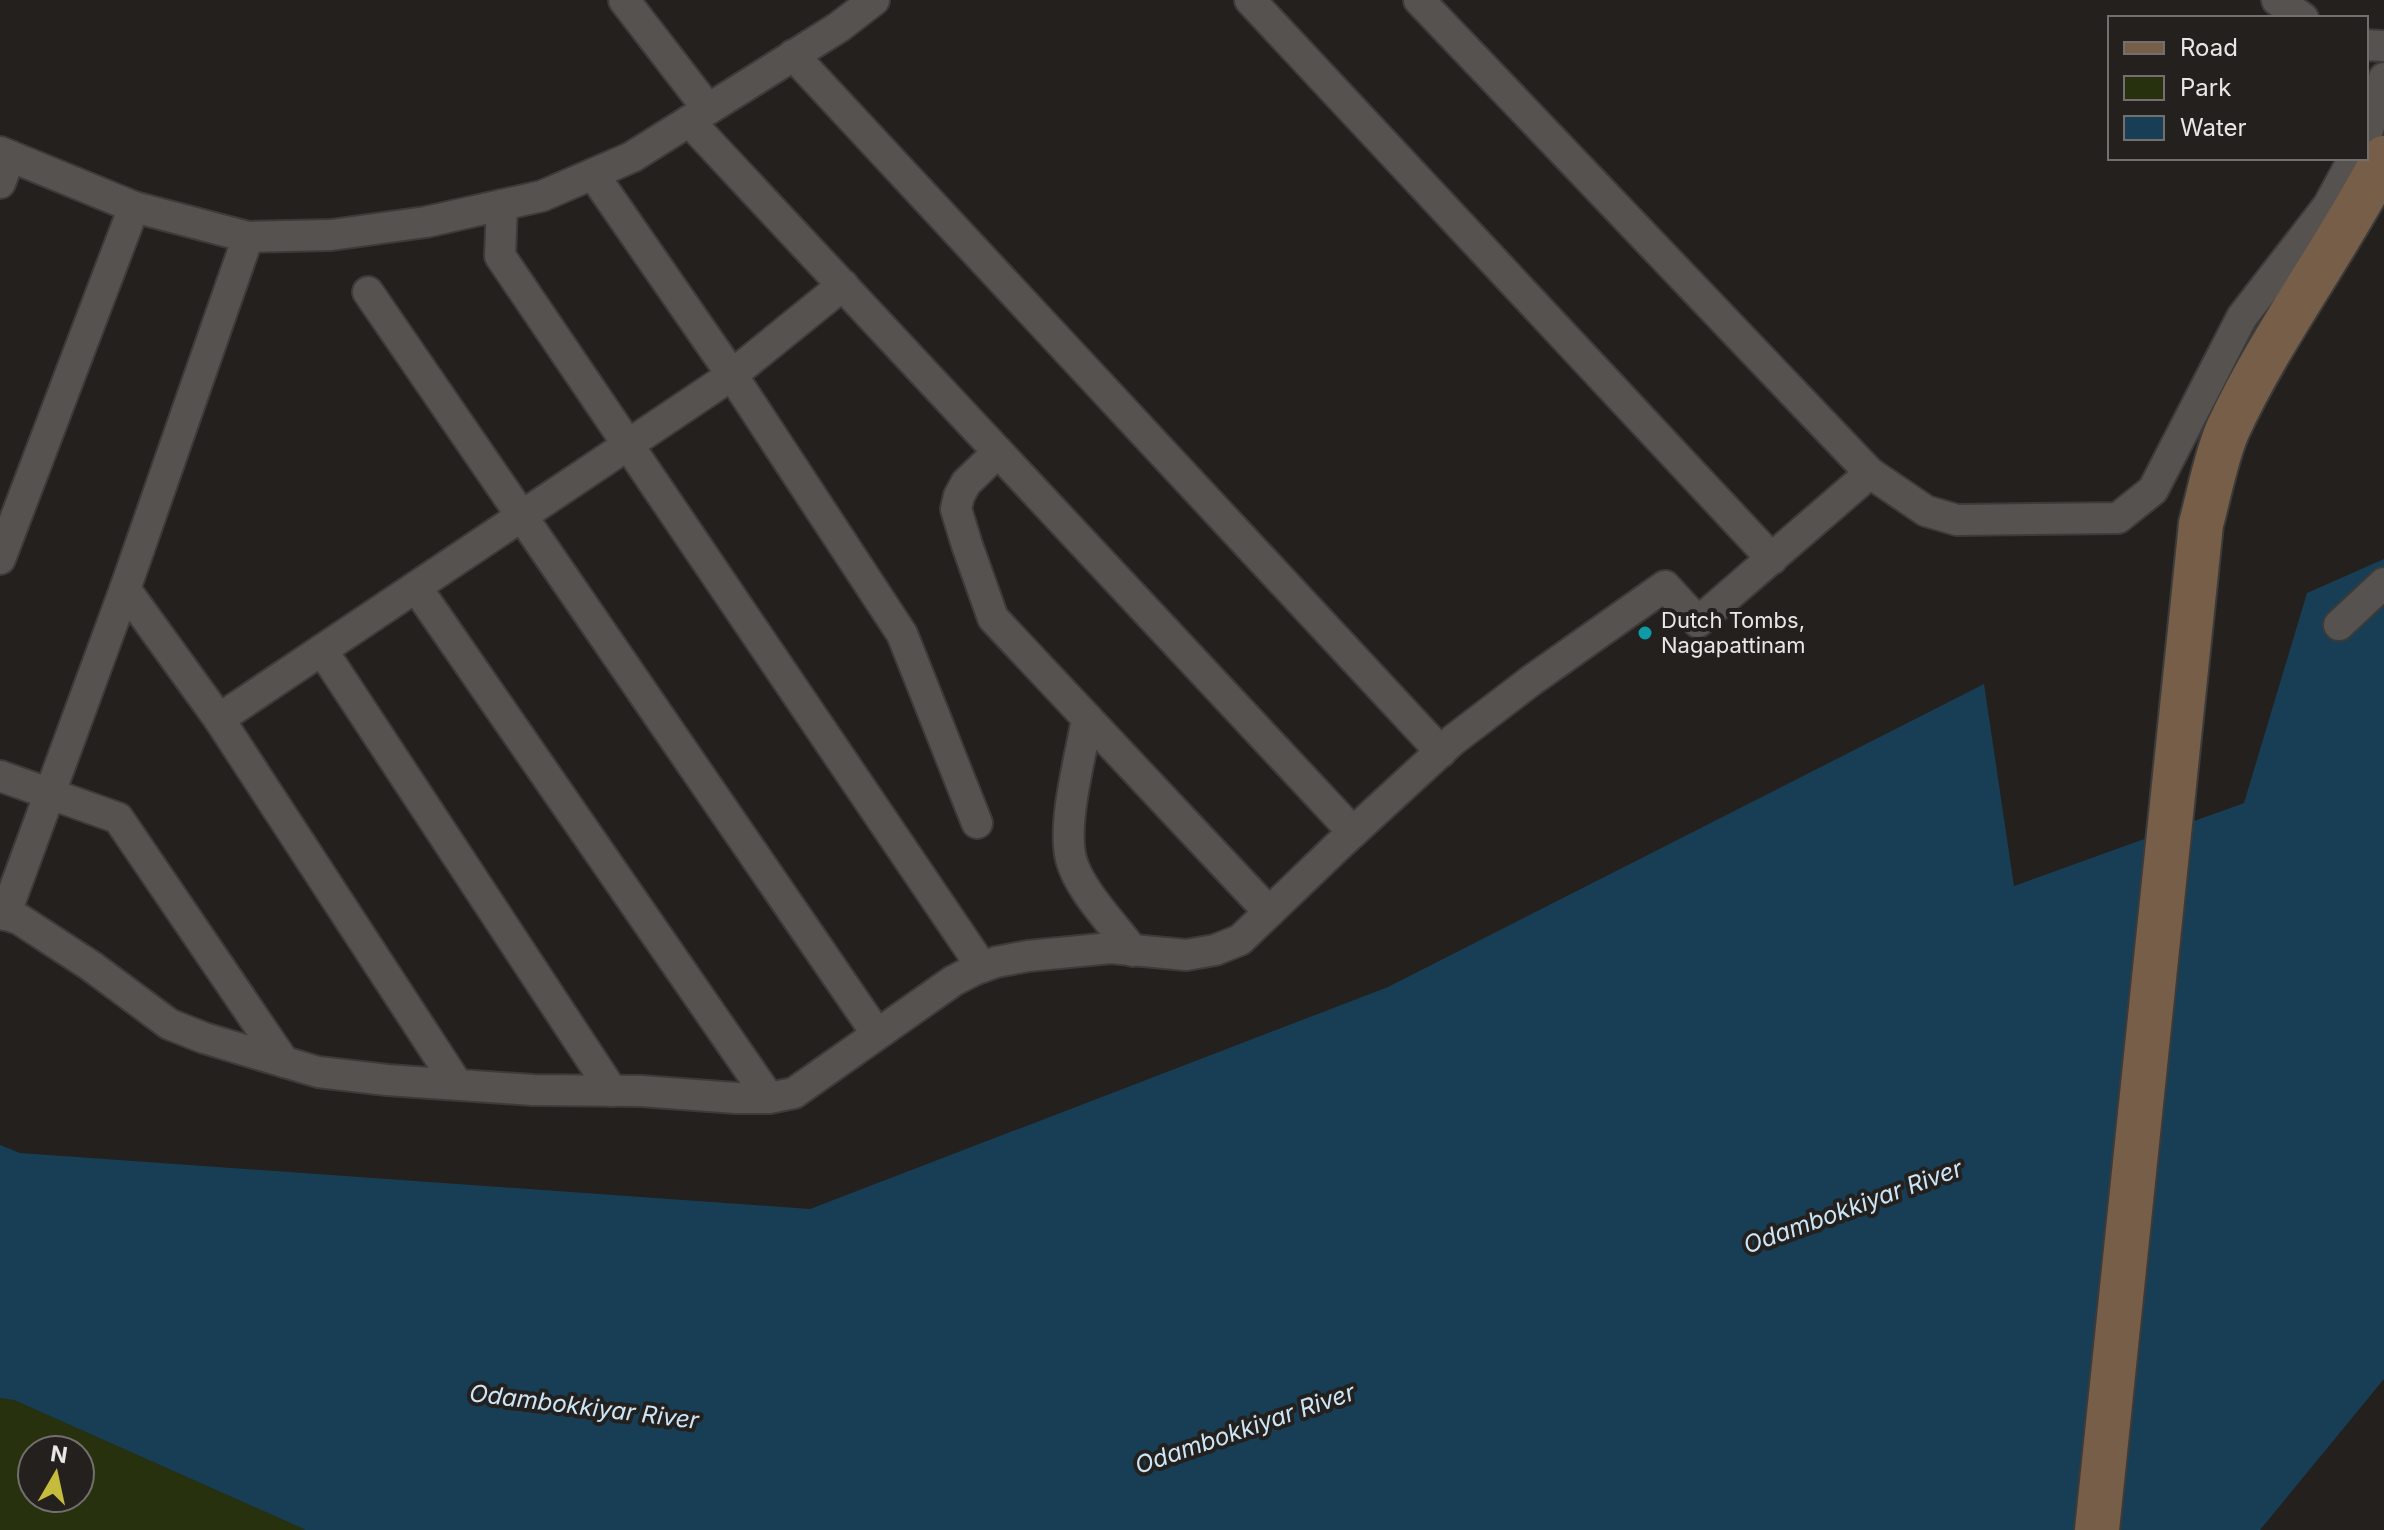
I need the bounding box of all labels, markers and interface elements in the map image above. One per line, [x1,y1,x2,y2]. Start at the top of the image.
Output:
legend [2108,16,2368,160]
text: Road [2180,33,2238,62]
text: Park [2180,73,2231,102]
text: Water [2180,113,2247,142]
place label: Dutch Tombs, Nagapattinam [1661,607,1806,658]
marker: Dutch Tombs, Nagapattinam [1636,624,1654,642]
water label: Odambokkiyar River [1739,1153,1967,1260]
water label: Odambokkiyar River [1131,1377,1360,1480]
water label: Odambokkiyar River [468,1378,701,1435]
north arrow [16,1434,96,1514]
text: N [49,1440,69,1468]

